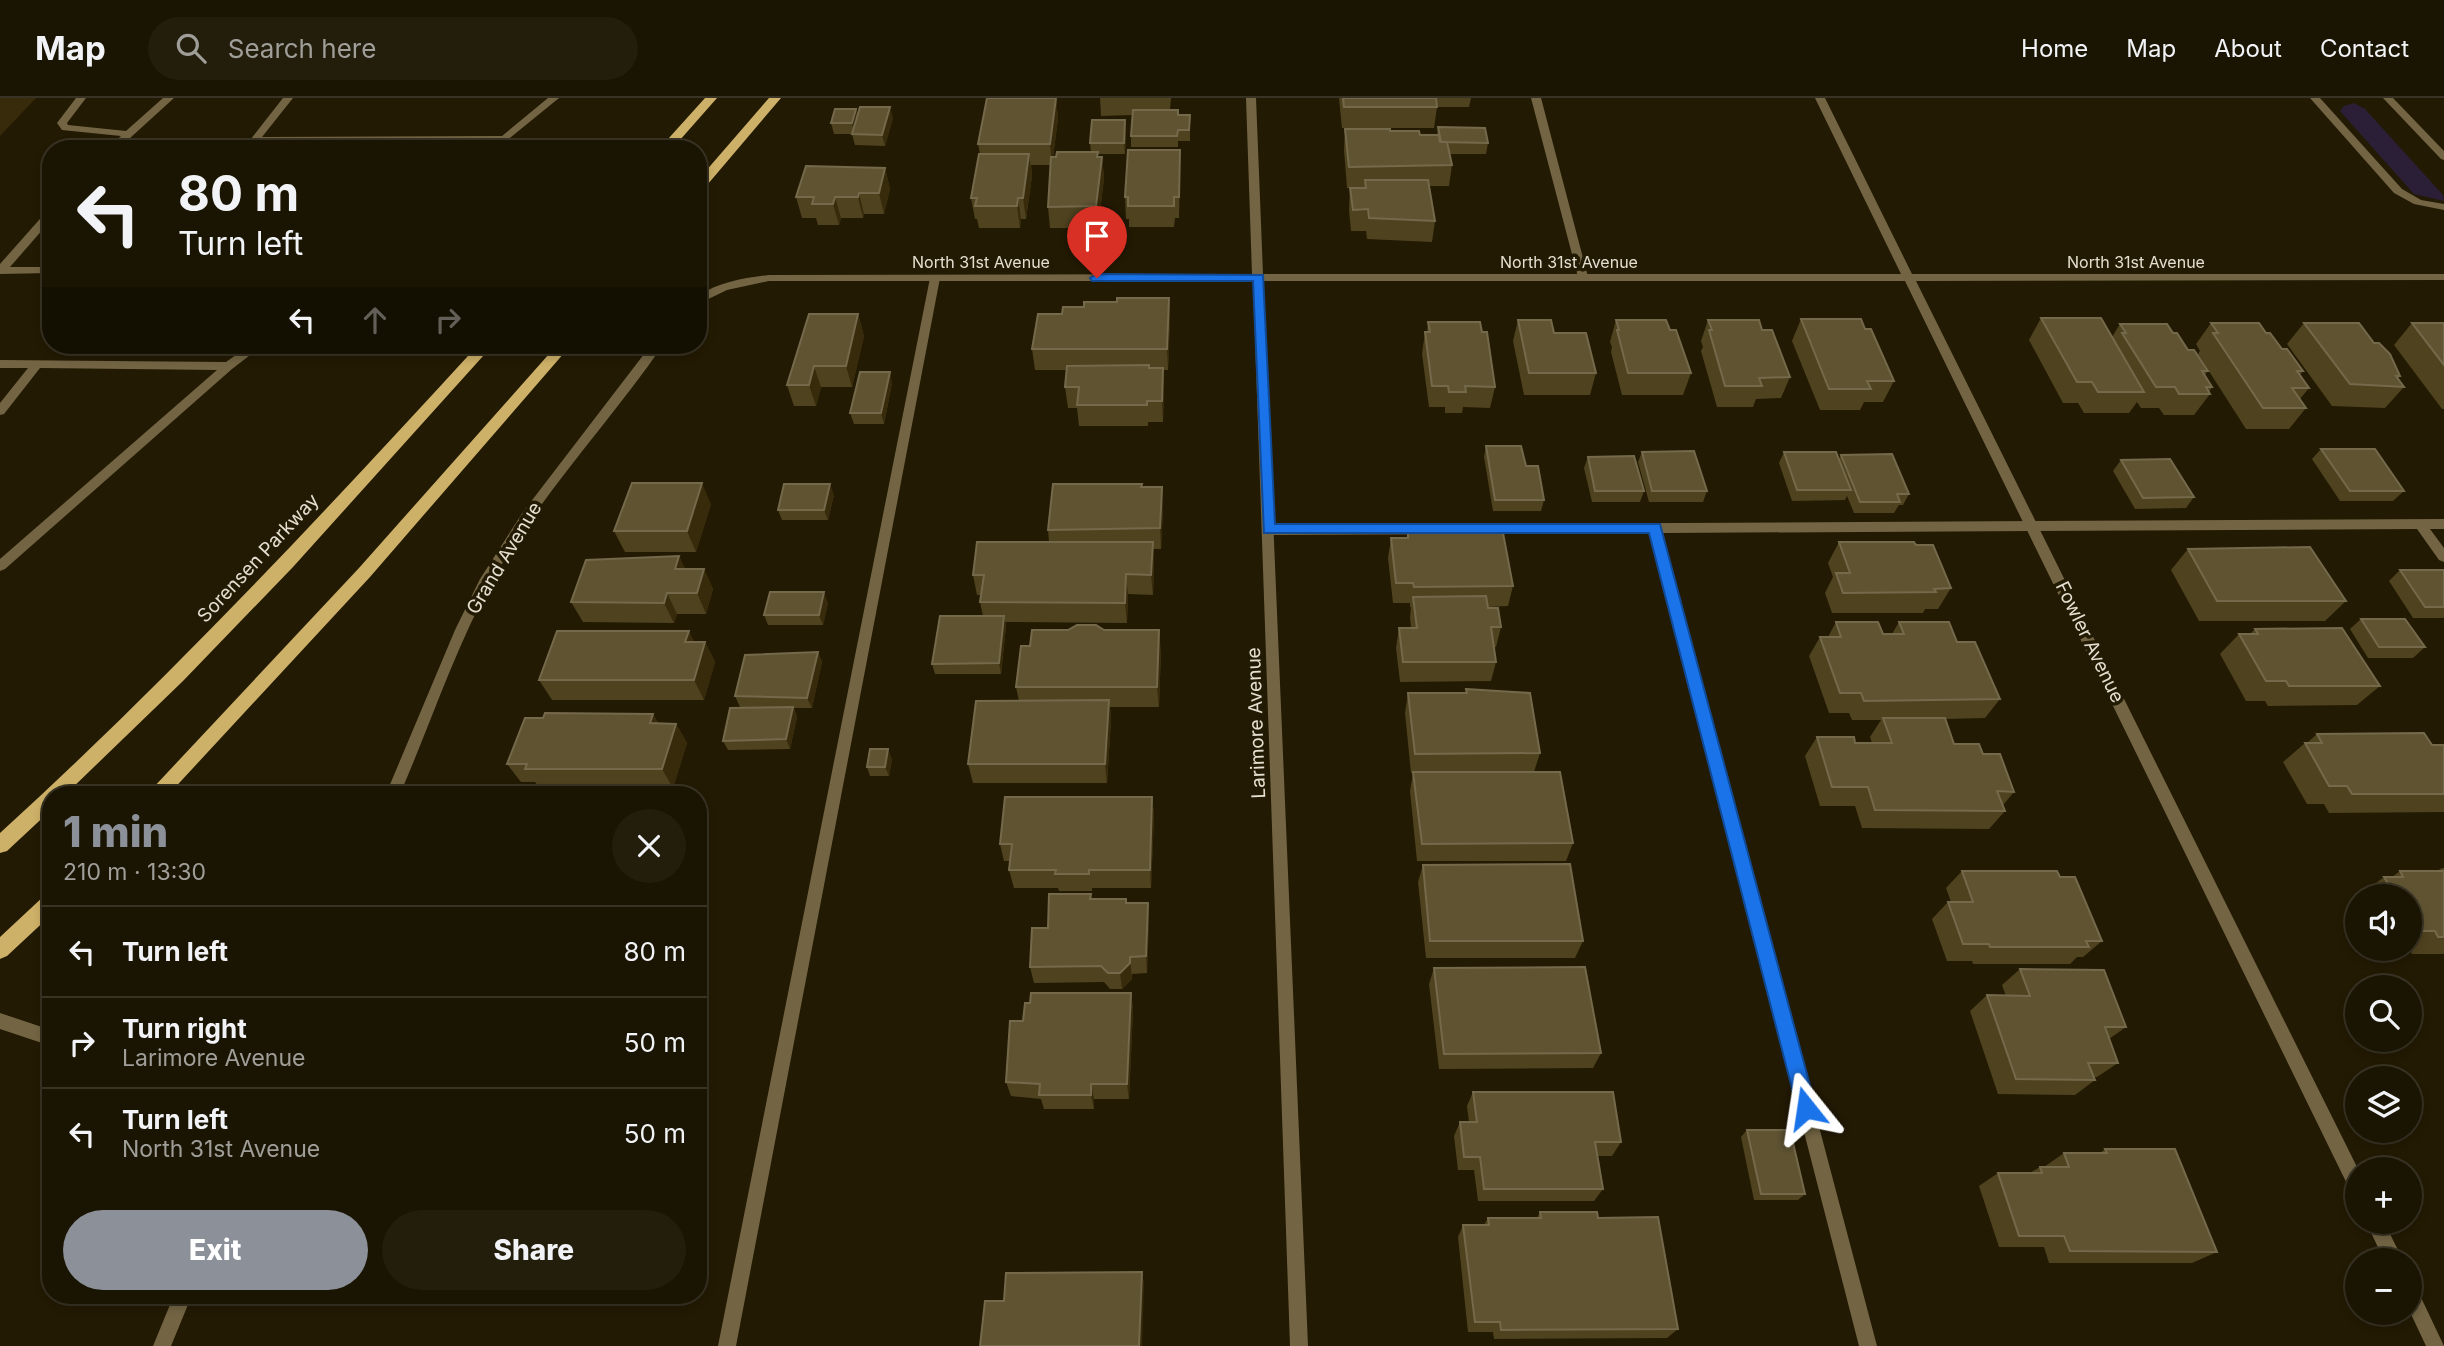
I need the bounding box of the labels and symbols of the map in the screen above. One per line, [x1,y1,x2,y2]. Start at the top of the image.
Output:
pin [1067,206,1127,278]
street label: North 31st Avenue [912,252,1050,272]
street label: North 31st Avenue [1500,252,1638,272]
street label: North 31st Avenue [2067,252,2205,272]
street label: Sorensen Parkway [192,489,324,627]
street label: Grand Avenue [461,498,547,618]
street label: Fowler Avenue [2051,578,2129,706]
street label: Larimore Avenue [1242,647,1270,799]
position arrow [1769,1071,1843,1145]

